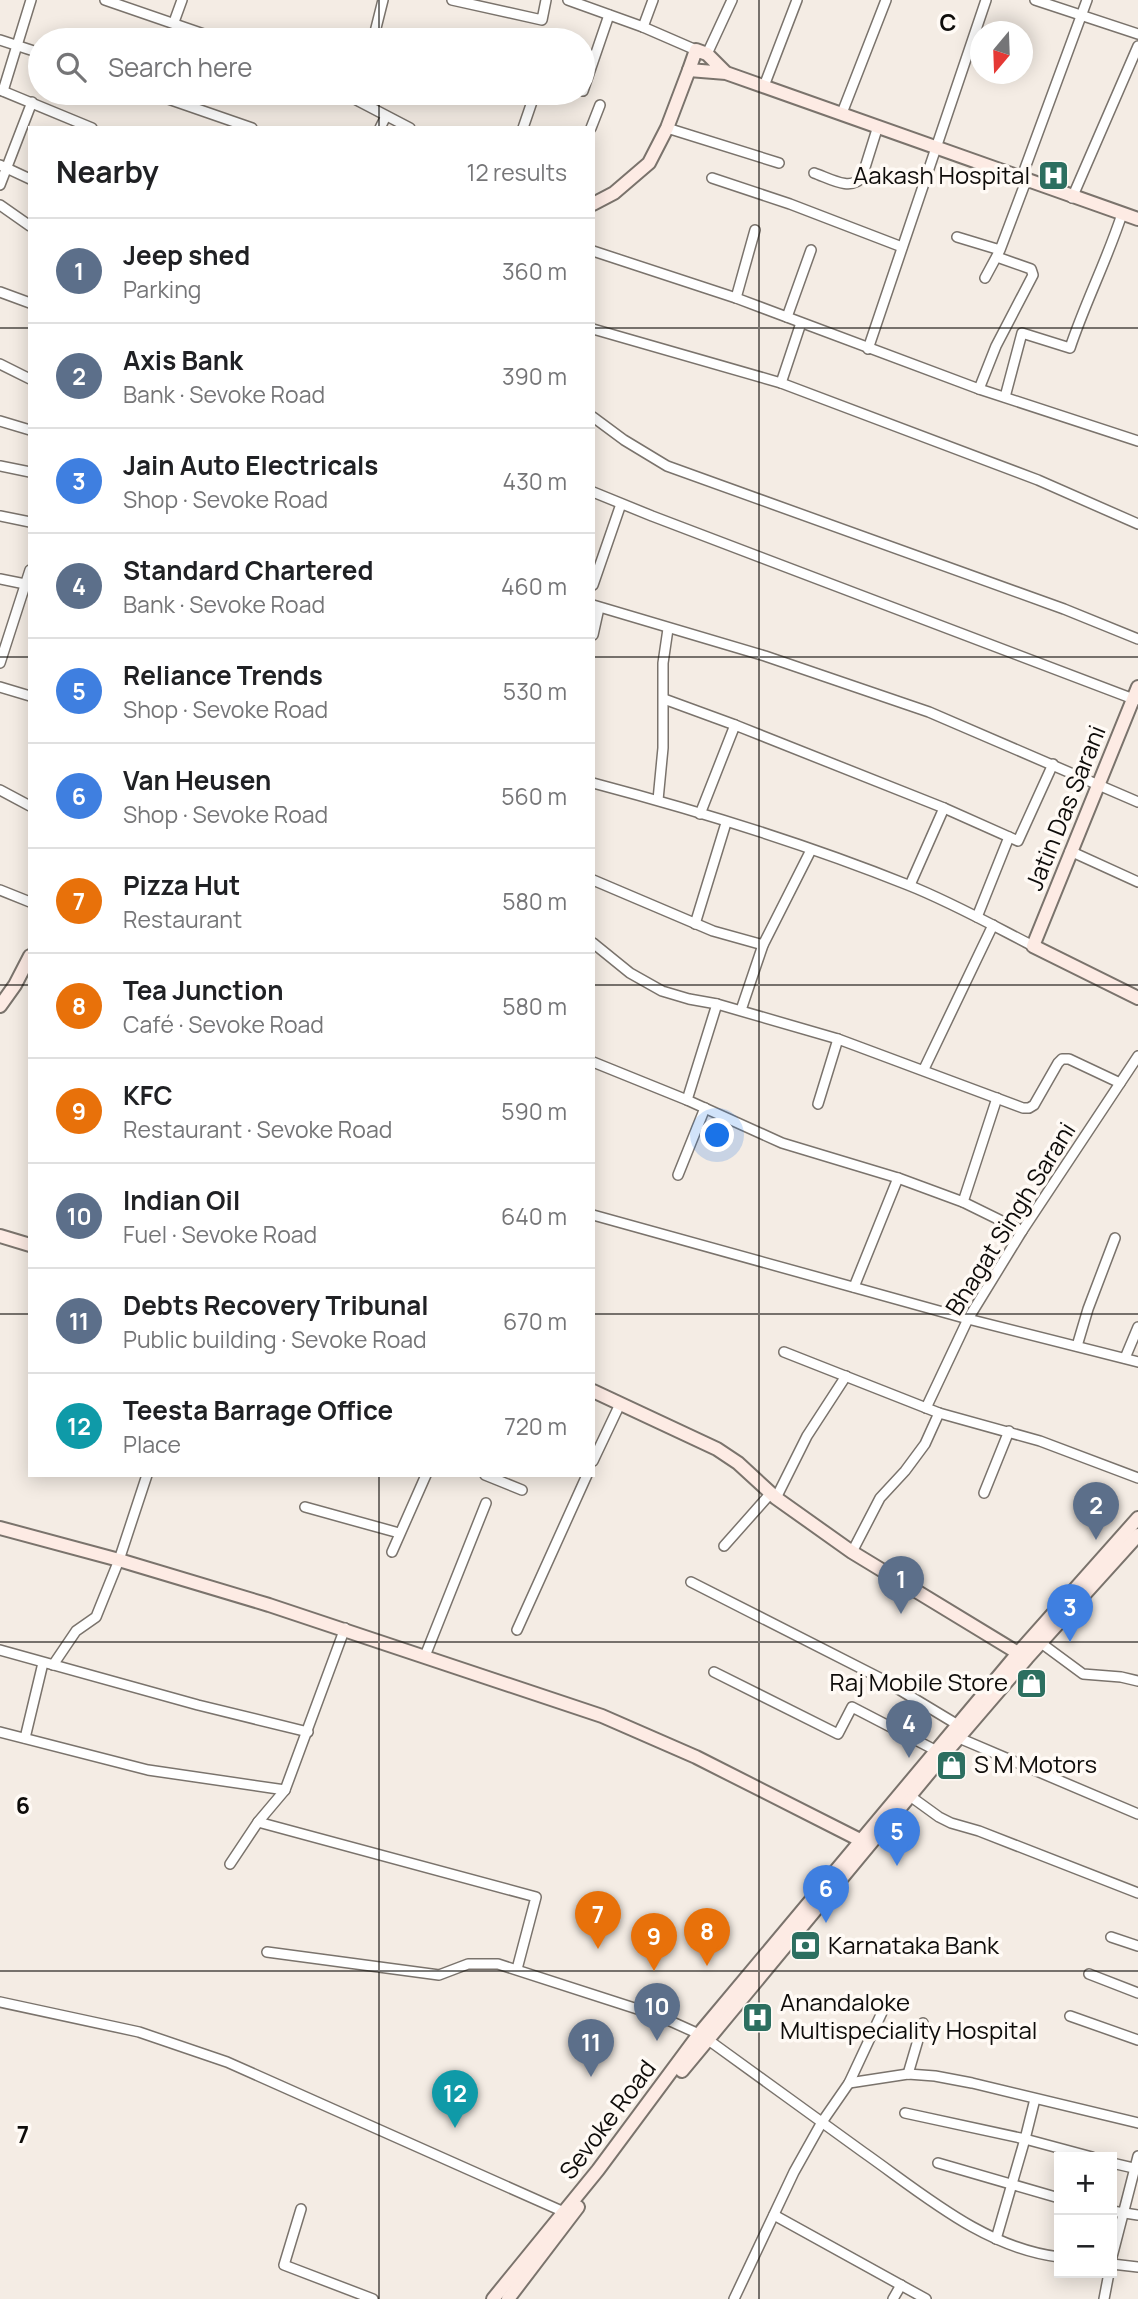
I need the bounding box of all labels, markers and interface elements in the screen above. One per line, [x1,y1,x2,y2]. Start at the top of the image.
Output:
text: C [940,6,957,38]
north arrow [970,21,1033,84]
search box [28,28,595,105]
icon: search [52,48,90,86]
text: Search here [108,49,253,85]
text: Nearby [56,151,159,192]
text: 12 results [466,156,567,188]
place label: Aakash Hospital [853,158,1030,191]
hospital icon: Aakash Hospital [1036,159,1070,193]
text: Jeep shed [123,237,250,273]
text: 1 [74,255,84,287]
text: 360 m [502,255,567,287]
text: Parking [123,273,201,305]
text: Axis Bank [123,342,243,378]
text: 2 [72,360,86,392]
text: 390 m [502,360,567,392]
text: Bank · Sevoke Road [123,378,325,410]
text: Jain Auto Electricals [123,447,378,483]
text: 3 [72,465,86,497]
text: 430 m [503,465,567,497]
text: Shop · Sevoke Road [123,483,328,515]
text: Standard Chartered [123,552,374,588]
text: 4 [72,570,86,602]
text: 460 m [501,570,567,602]
text: Bank · Sevoke Road [123,588,325,620]
text: Reliance Trends [123,657,323,693]
text: 5 [72,675,86,707]
text: 530 m [503,675,567,707]
text: Shop · Sevoke Road [123,693,328,725]
street label: Jatin Das Sarani [1017,720,1113,895]
text: Van Heusen [123,762,271,798]
text: 6 [72,780,86,812]
text: 560 m [501,780,567,812]
text: Shop · Sevoke Road [123,798,328,830]
text: Pizza Hut [123,867,240,903]
text: 7 [73,885,85,917]
text: 580 m [502,885,567,917]
text: Restaurant [123,903,242,935]
text: Tea Junction [123,972,283,1008]
text: 8 [72,990,86,1022]
text: 580 m [502,990,567,1022]
text: Café · Sevoke Road [123,1008,324,1040]
text: KFC [123,1077,173,1113]
text: 9 [72,1095,86,1127]
text: 590 m [501,1095,567,1127]
text: Restaurant · Sevoke Road [123,1113,392,1145]
street label: Bhagat Singh Sarani [937,1115,1082,1321]
your location [700,1118,734,1152]
text: Indian Oil [123,1182,240,1218]
text: 10 [66,1200,92,1232]
text: 640 m [501,1200,567,1232]
text: Fuel · Sevoke Road [123,1218,317,1250]
text: Debts Recovery Tribunal [123,1287,429,1323]
text: 11 [69,1305,89,1337]
text: 670 m [503,1305,567,1337]
text: Public building · Sevoke Road [123,1323,427,1355]
text: Teesta Barrage Office [123,1392,393,1428]
text: 12 [67,1410,91,1442]
text: 720 m [504,1410,567,1442]
text: Place [123,1428,181,1460]
pin: 2 [1073,1482,1119,1540]
pin: 1 [878,1556,924,1614]
pin: 3 [1047,1584,1093,1642]
place label: Raj Mobile Store [830,1665,1008,1698]
shop icon: Raj Mobile Store [1014,1666,1048,1700]
pin: 4 [886,1700,932,1758]
place label: S M Motors [974,1747,1097,1780]
shop icon: S M Motors [934,1748,968,1782]
text: 6 [16,1789,30,1821]
pin: 5 [874,1808,920,1866]
pin: 6 [803,1865,849,1923]
pin: 7 [575,1891,621,1949]
pin: 8 [684,1908,730,1966]
pin: 9 [631,1913,677,1971]
place label: Karnataka Bank [828,1928,1000,1961]
bank icon: Karnataka Bank [788,1929,822,1963]
pin: 10 [634,1983,680,2041]
place label: Anandaloke Multispeciality Hospital [780,1985,1037,2046]
hospital icon: Anandaloke Multispeciality Hospital [740,2000,774,2034]
pin: 11 [568,2019,614,2077]
street label: Sevoke Road [551,2053,663,2186]
pin: 12 [432,2070,478,2128]
text: 7 [17,2118,29,2150]
map controls [1054,2152,1117,2278]
button: + [1054,2152,1117,2215]
button: − [1054,2215,1117,2278]

